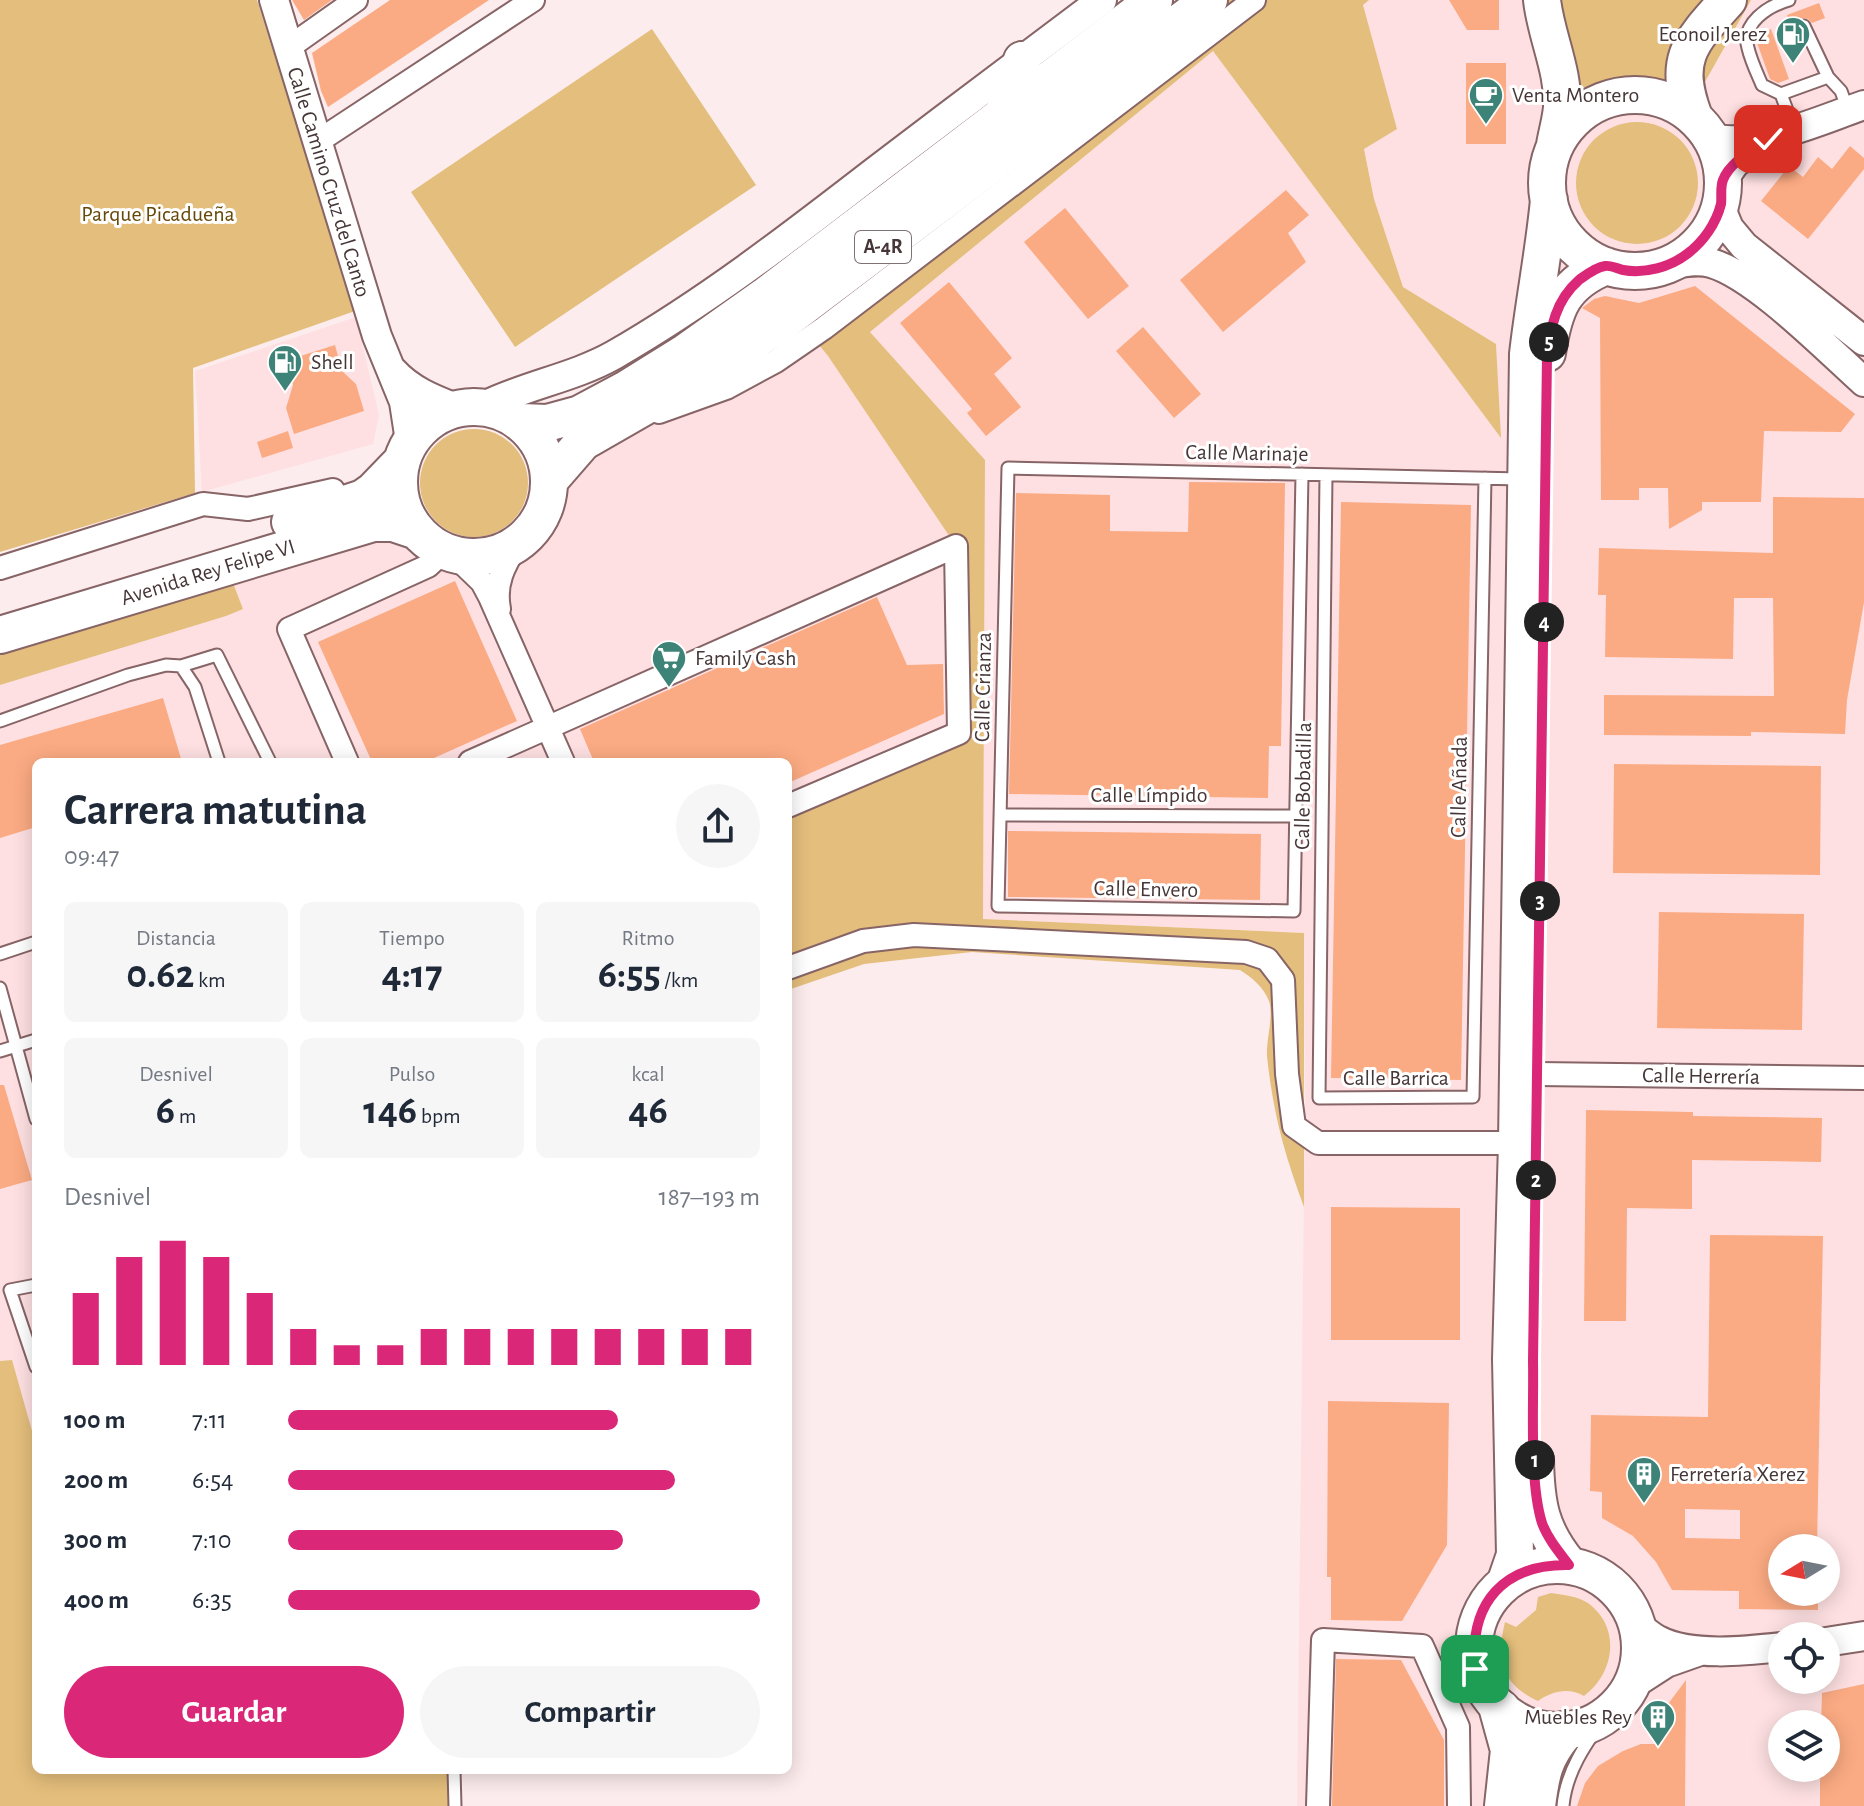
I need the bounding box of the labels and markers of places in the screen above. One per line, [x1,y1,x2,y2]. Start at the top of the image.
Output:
fuel station icon: Econoil Jerez [1774,15,1812,65]
place label: Econoil Jerez [1659,23,1767,45]
cafe icon: Venta Montero [1467,76,1505,126]
place label: Venta Montero [1512,84,1639,106]
pin [1734,105,1802,173]
pin: 5 [1529,322,1569,362]
fuel station icon: Shell [266,343,304,393]
place label: Shell [311,351,354,373]
pin: 4 [1524,602,1564,642]
supermarket icon: Family Cash [650,639,688,689]
place label: Family Cash [695,647,796,669]
pin: 3 [1520,881,1560,921]
pin: 2 [1516,1160,1556,1200]
pin: 1 [1515,1440,1555,1480]
building icon: Ferretería Xerez [1625,1455,1663,1505]
place label: Ferretería Xerez [1670,1463,1805,1485]
pin [1441,1635,1509,1703]
building icon: Muebles Rey [1639,1698,1677,1748]
place label: Muebles Rey [1524,1706,1633,1728]

